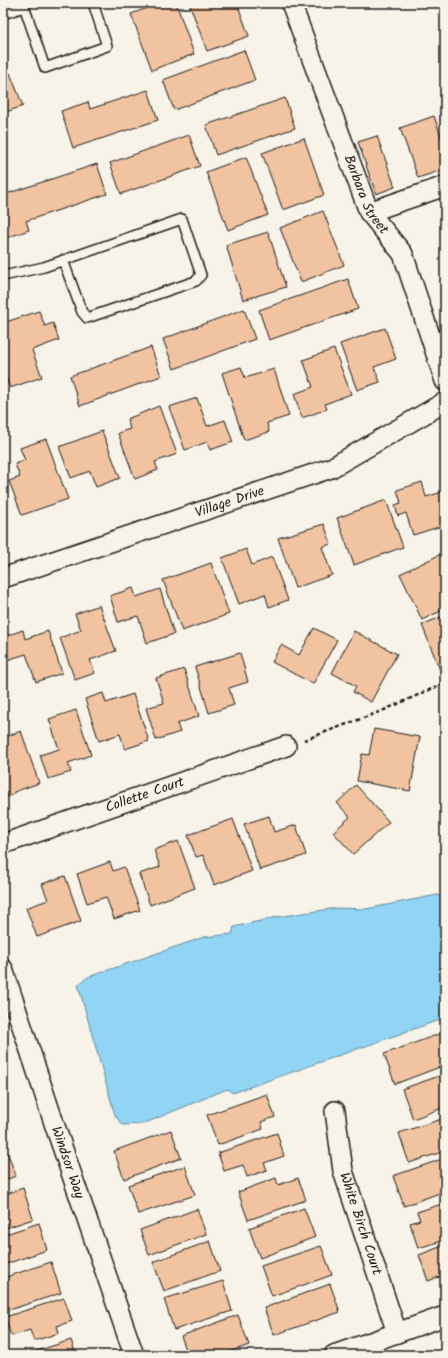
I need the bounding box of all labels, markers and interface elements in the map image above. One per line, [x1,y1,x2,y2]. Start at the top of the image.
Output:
street label: Barbara Street [338,152,394,240]
street label: Village Drive [192,480,268,524]
street label: Collette Court [102,771,188,819]
street label: Windsor Way [45,1123,90,1202]
street label: White Birch Court [333,1169,388,1278]

